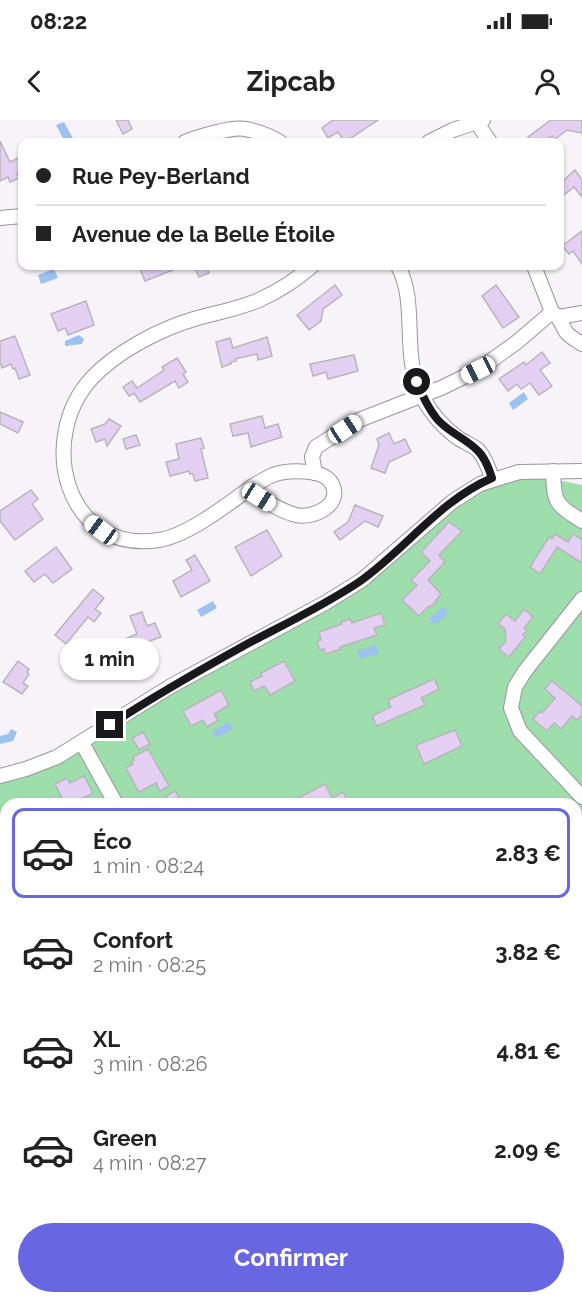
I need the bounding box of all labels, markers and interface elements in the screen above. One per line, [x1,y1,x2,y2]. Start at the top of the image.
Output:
text: 08:22 [30,8,87,34]
icon: back [18,65,51,98]
icon: person [531,65,564,98]
text: Zipcab [247,66,335,97]
text: Rue Pey-Berland [72,163,250,189]
text: Avenue de la Belle Étoile [72,221,335,247]
car [458,354,498,386]
route start [403,368,430,395]
car [325,412,365,446]
car [239,480,279,514]
car [81,512,121,548]
callout: 1 min [60,638,160,680]
text: 1 min [84,647,135,671]
route end [96,711,123,738]
icon: car [21,826,75,880]
text: Éco [93,828,132,854]
text: 2.83 € [495,840,561,866]
text: 1 min · 08:24 [93,854,204,878]
icon: car [21,925,75,979]
text: Confort [93,927,173,953]
text: 3.82 € [495,939,561,965]
text: 2 min · 08:25 [93,953,206,977]
icon: car [21,1024,75,1078]
text: XL [93,1026,120,1052]
text: 4.81 € [496,1038,561,1064]
text: 3 min · 08:26 [93,1052,208,1076]
icon: car [21,1123,75,1177]
text: Green [93,1125,157,1151]
text: 2.09 € [494,1137,561,1163]
text: 4 min · 08:27 [93,1151,206,1175]
button: Confirmer [18,1223,564,1292]

